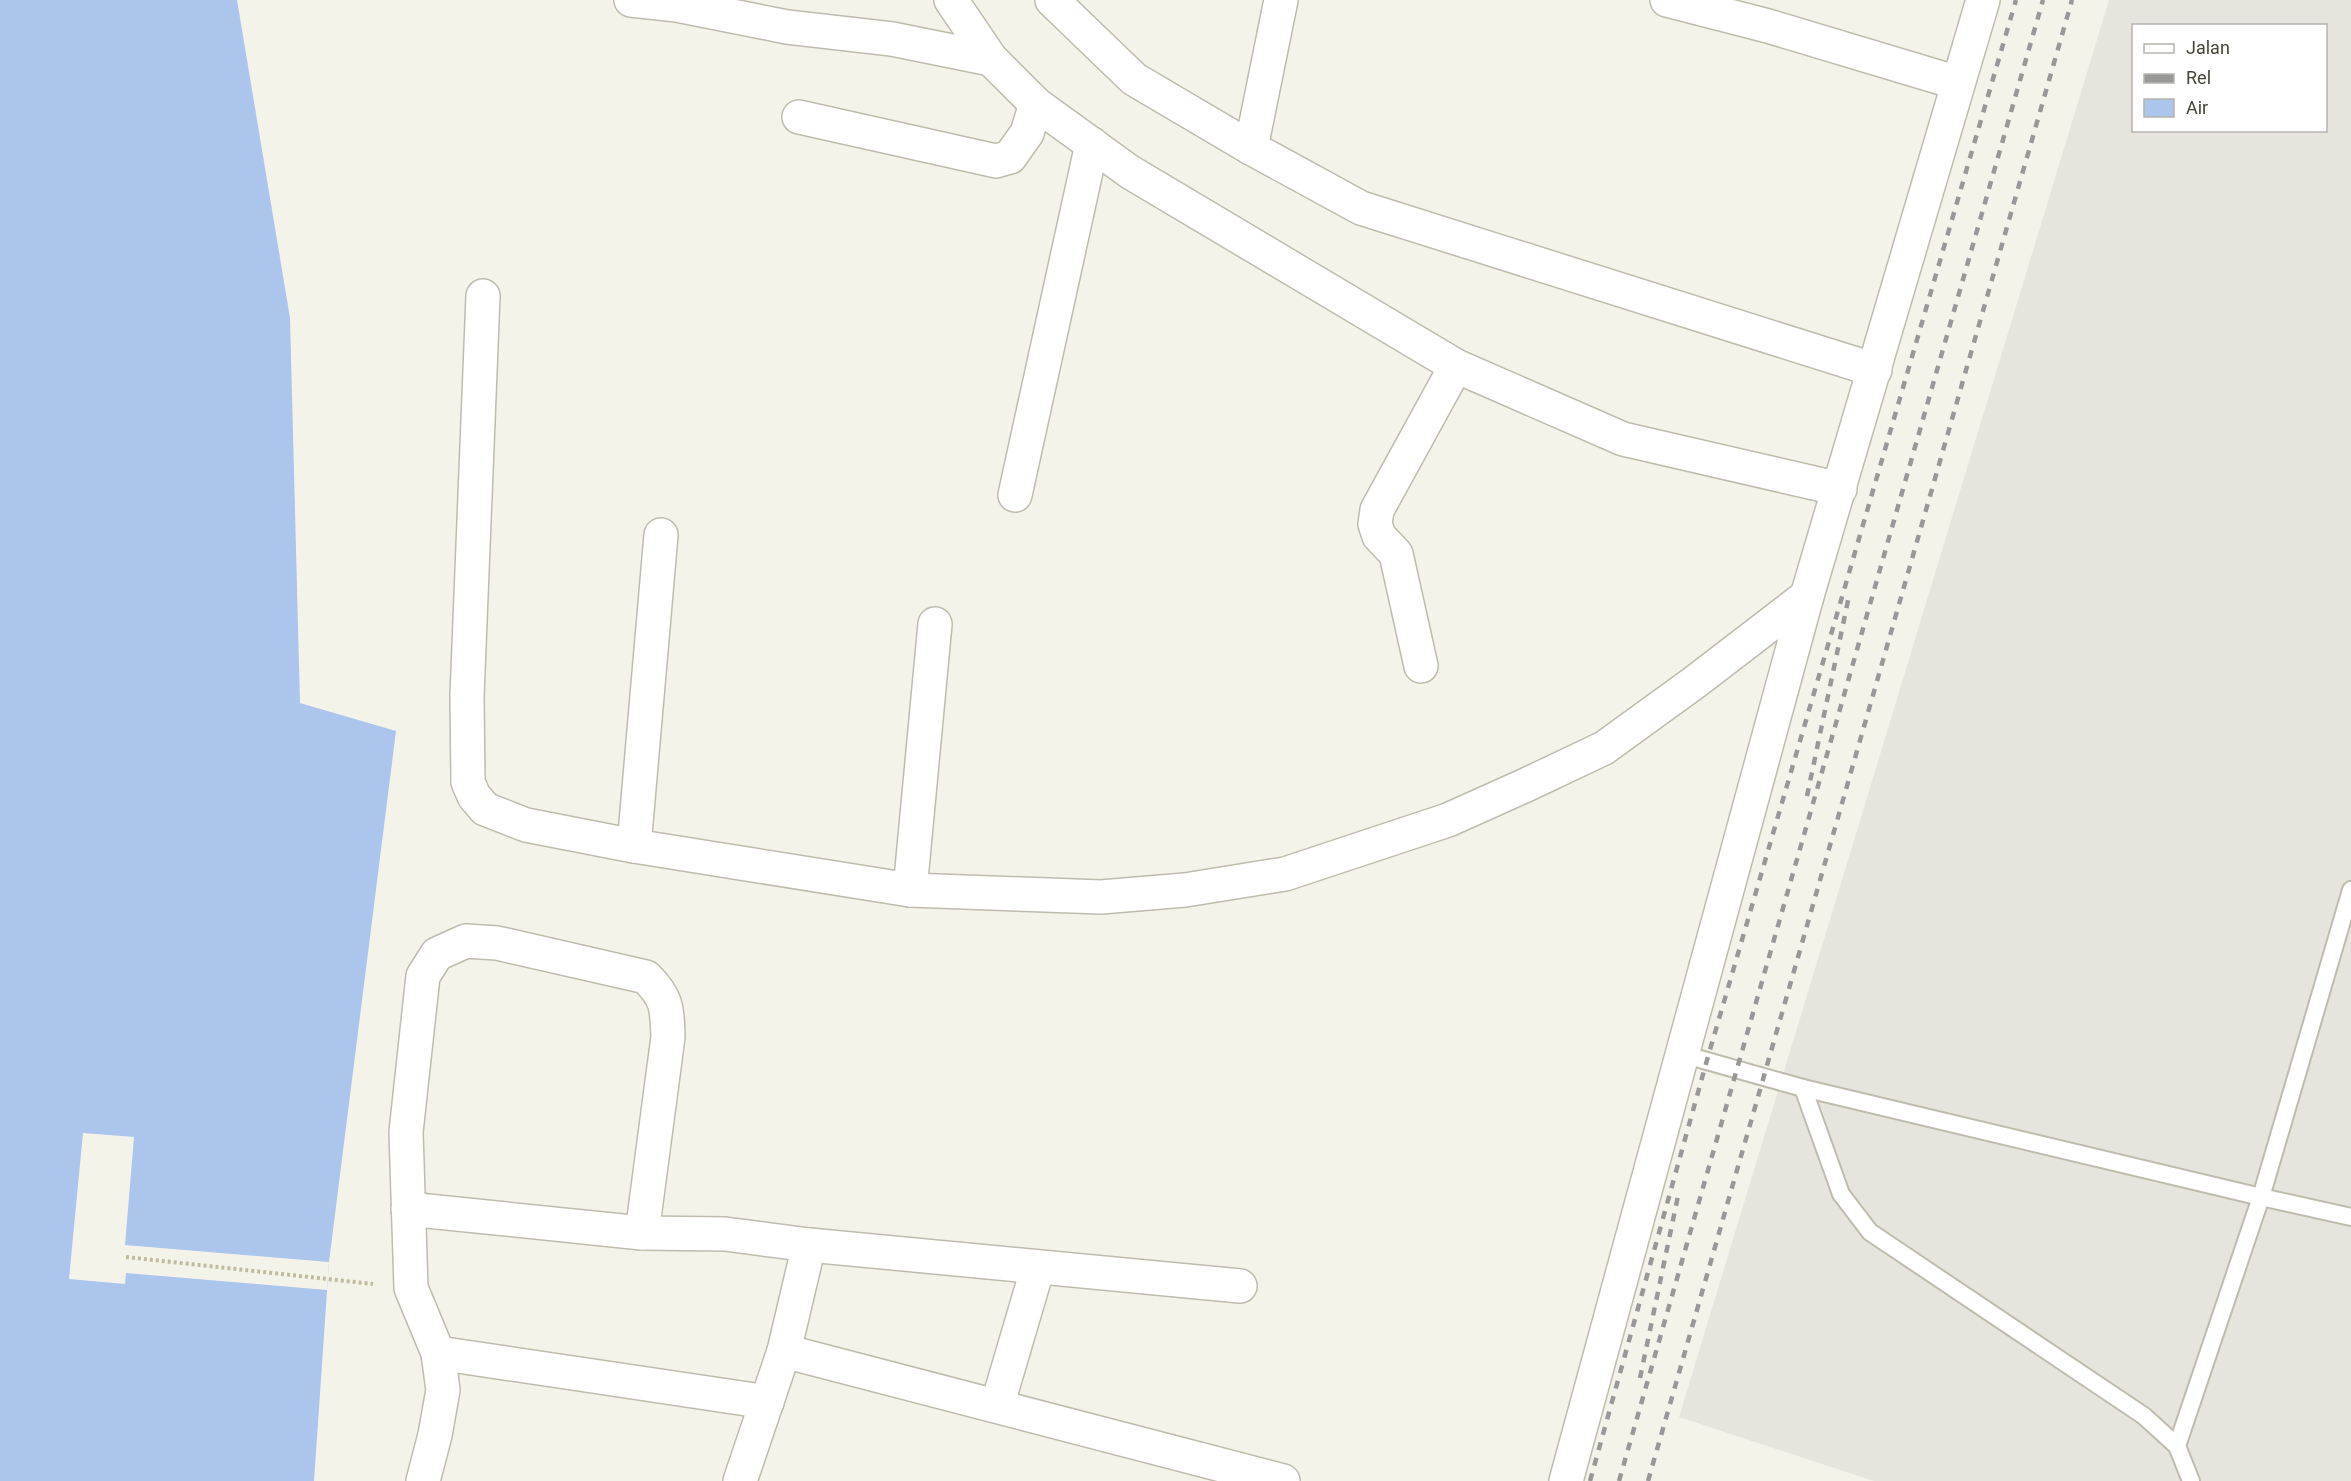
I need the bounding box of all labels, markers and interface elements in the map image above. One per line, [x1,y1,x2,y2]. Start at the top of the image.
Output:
legend [2132,24,2327,132]
text: Jalan [2186,37,2230,58]
text: Rel [2186,67,2211,88]
text: Air [2186,97,2208,118]

